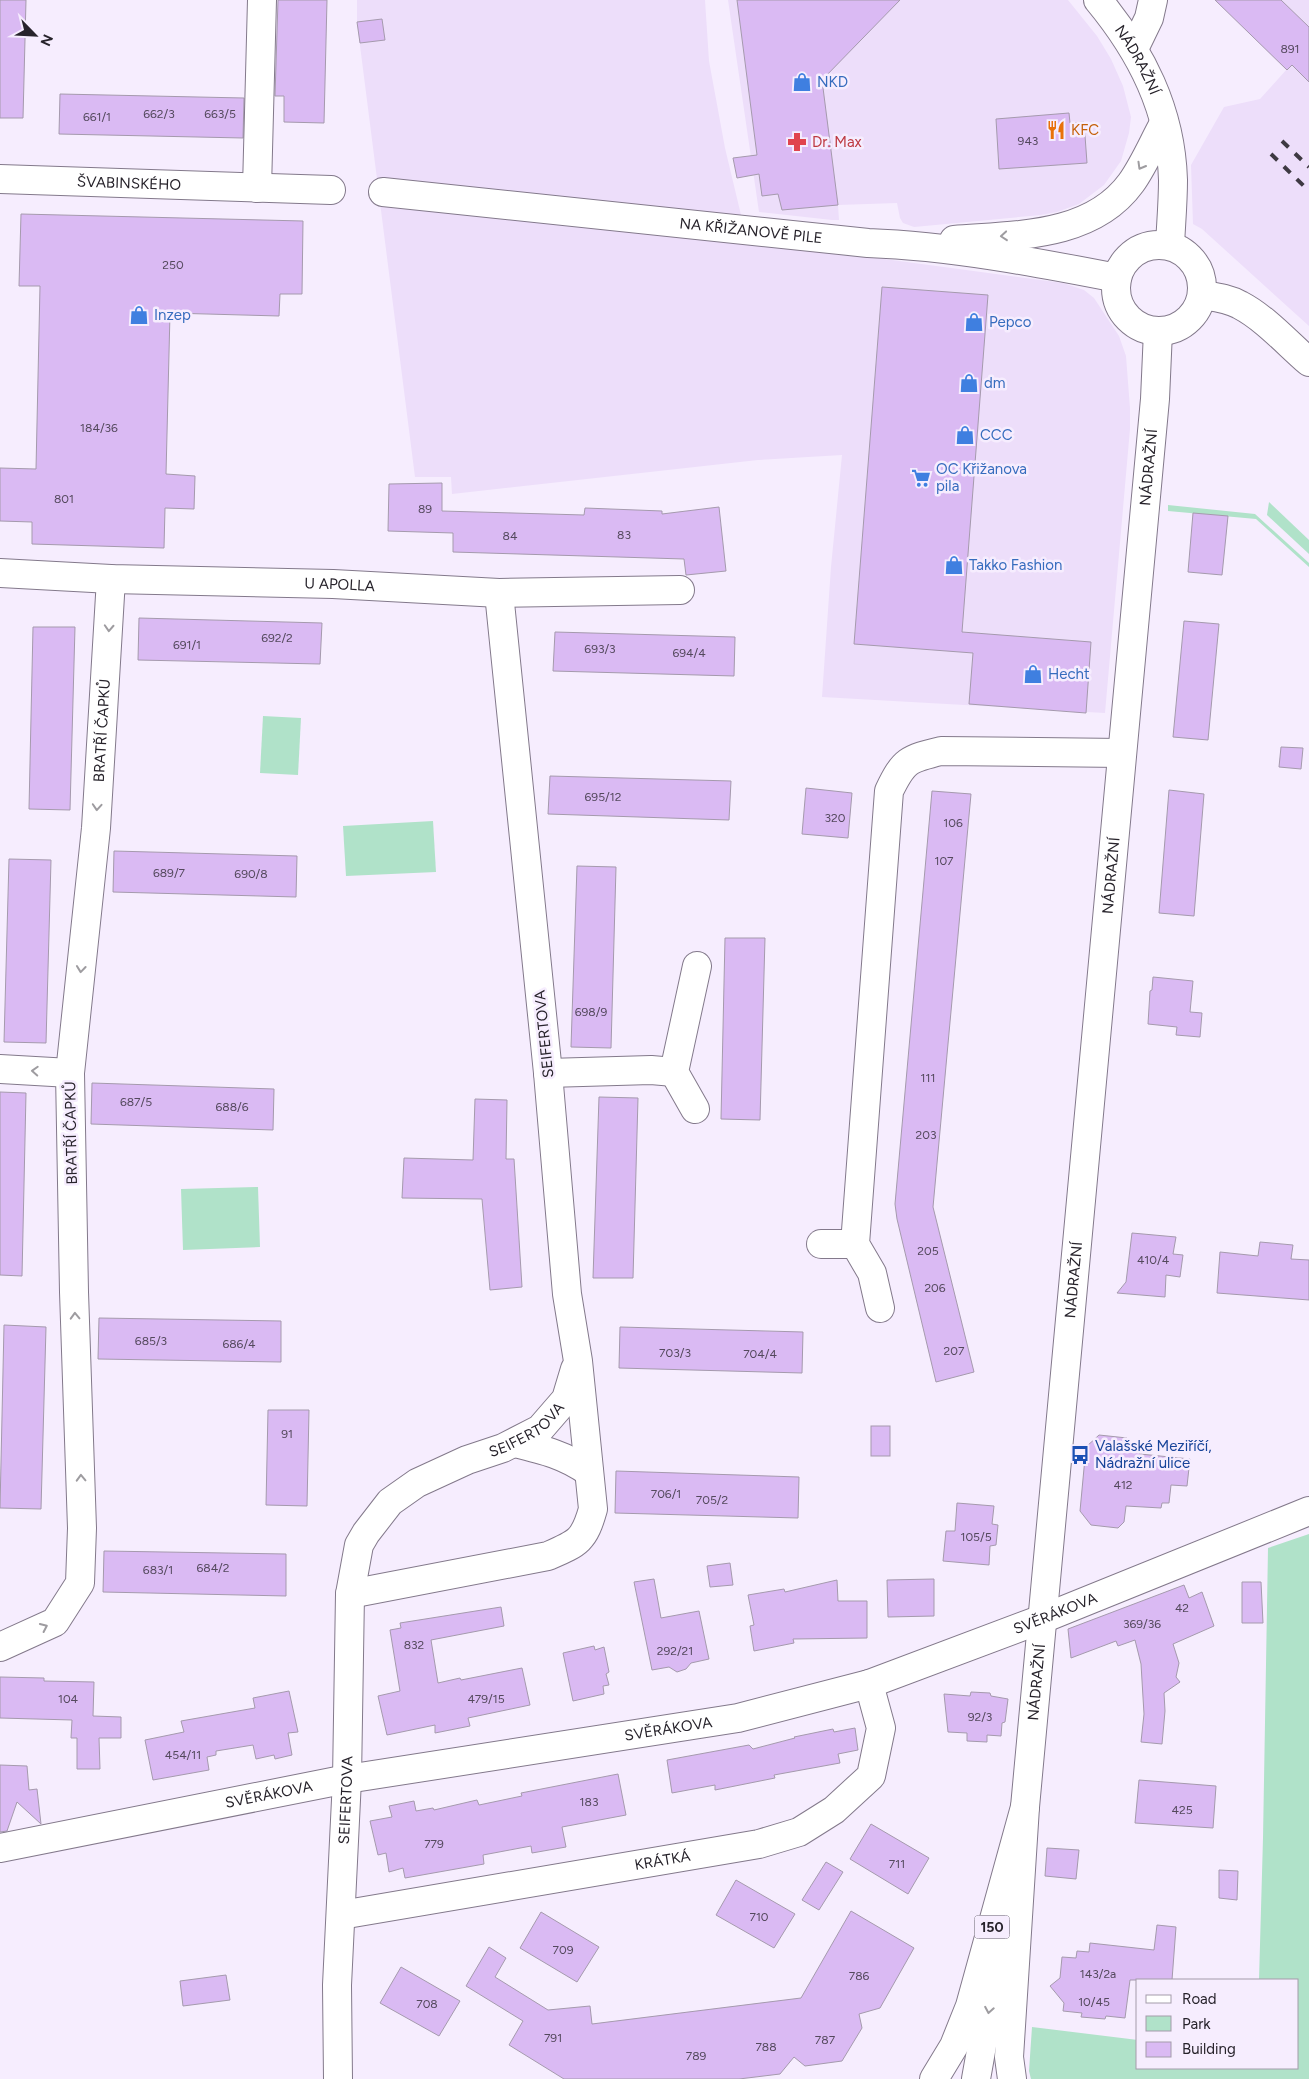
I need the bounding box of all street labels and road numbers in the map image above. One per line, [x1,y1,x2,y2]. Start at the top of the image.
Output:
street label: NÁDRAŽNÍ [1111,21,1164,98]
street label: ŠVABINSKÉHO [77,173,181,194]
street label: NA KŘIŽANOVĚ PILE [679,214,823,247]
street label: NÁDRAŽNÍ [1136,427,1161,507]
street label: U APOLLA [304,574,376,595]
street label: BRATŘÍ ČAPKŮ [90,678,114,783]
street label: NÁDRAŽNÍ [1098,836,1124,915]
street label: SEIFERTOVA [530,989,558,1079]
street label: BRATŘÍ ČAPKŮ [60,1081,81,1185]
street label: NÁDRAŽNÍ [1061,1240,1086,1319]
street label: SEIFERTOVA [487,1399,568,1461]
street label: SVĚRÁKOVA [1011,1589,1100,1638]
street label: NÁDRAŽNÍ [1024,1642,1049,1721]
street label: SVĚRÁKOVA [623,1713,713,1745]
street label: SEIFERTOVA [335,1756,356,1845]
street label: SVĚRÁKOVA [224,1777,314,1812]
street label: KRÁTKÁ [633,1847,692,1874]
road number: 150 [974,1915,1010,1938]

